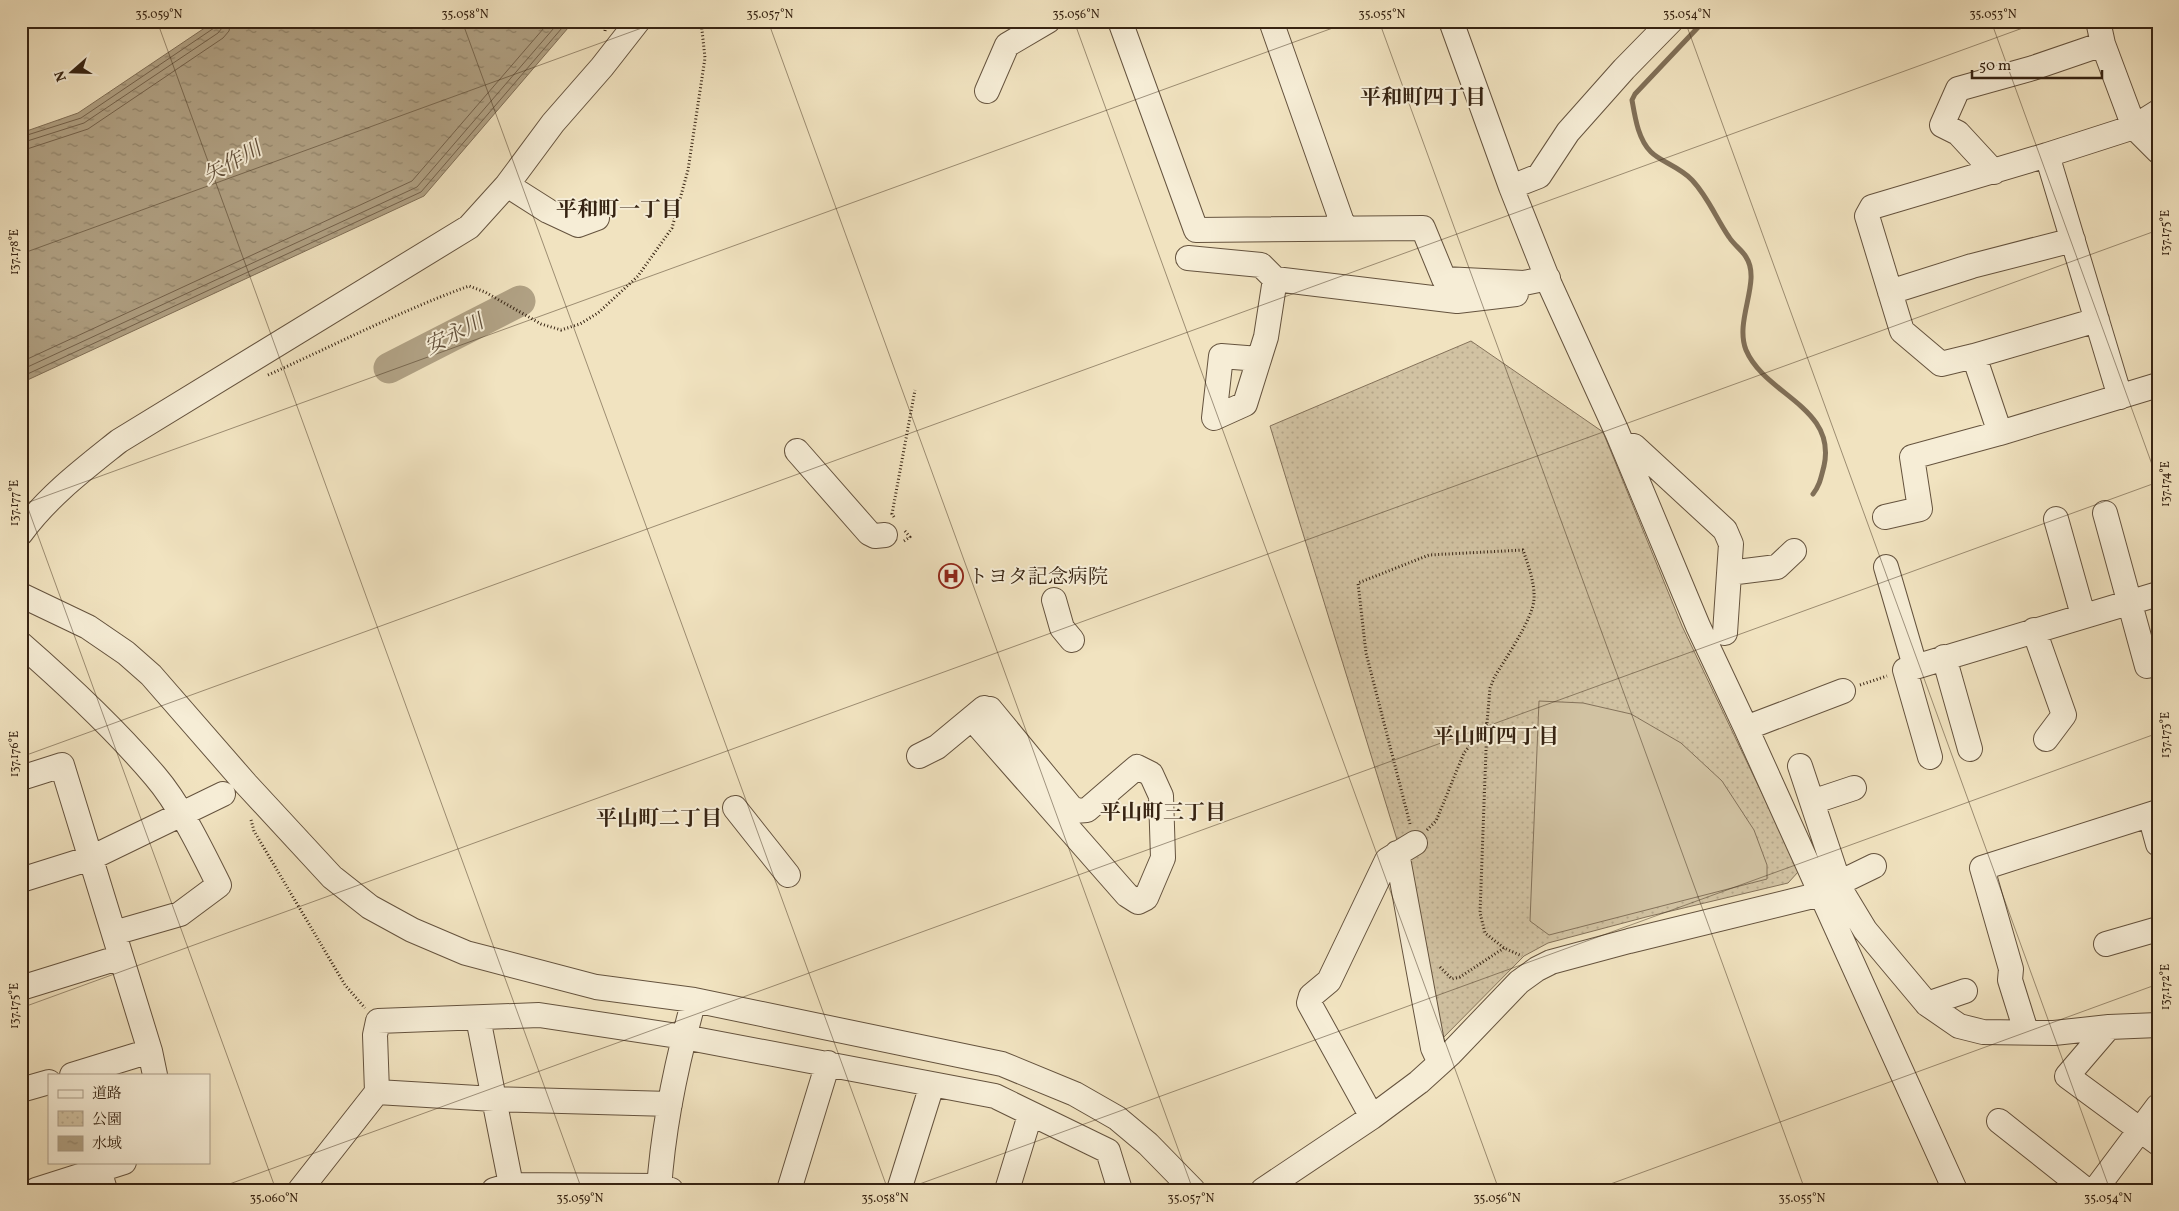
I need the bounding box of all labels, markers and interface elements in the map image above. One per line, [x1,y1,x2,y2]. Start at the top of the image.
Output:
text: 35.059°N [136,7,182,23]
text: 35.058°N [441,7,489,23]
text: 35.057°N [747,7,794,23]
text: 35.056°N [1052,7,1100,23]
text: 35.055°N [1359,7,1405,23]
text: 35.054°N [1663,7,1711,23]
text: 35.053°N [1969,7,2017,23]
north arrow [48,48,98,98]
scale bar [1972,48,2102,80]
text: 50 m [1979,56,2011,77]
text: N [51,68,72,84]
district label: 平和町四丁目 [1360,84,1486,113]
water label: 矢作川 [198,134,269,191]
district label: 平和町一丁目 [556,196,682,225]
text: 137.175°E [2158,210,2174,256]
text: 137.178°E [7,229,23,275]
water label: 安永川 [420,307,491,363]
text: 137.174°E [2158,461,2174,507]
text: 137.177°E [7,480,23,526]
hospital icon: トヨタ記念病院 [938,563,964,589]
place label: トヨタ記念病院 [968,564,1108,592]
text: 137.173°E [2158,712,2174,758]
district label: 平山町四丁目 [1433,723,1559,752]
text: 137.176°E [7,731,23,777]
district label: 平山町三丁目 [1100,799,1226,828]
district label: 平山町二丁目 [596,805,722,834]
text: 137.172°E [2158,964,2174,1010]
text: 137.175°E [7,983,23,1029]
legend [48,1074,210,1164]
text: 道路 [92,1084,122,1105]
text: 公園 [92,1110,122,1131]
text: 水域 [92,1134,122,1155]
text: 35.060°N [250,1191,298,1207]
text: 35.059°N [557,1191,603,1207]
text: 35.058°N [861,1191,909,1207]
text: 35.057°N [1168,1191,1215,1207]
text: 35.056°N [1473,1191,1521,1207]
text: 35.055°N [1779,1191,1825,1207]
text: 35.054°N [2084,1191,2132,1207]

